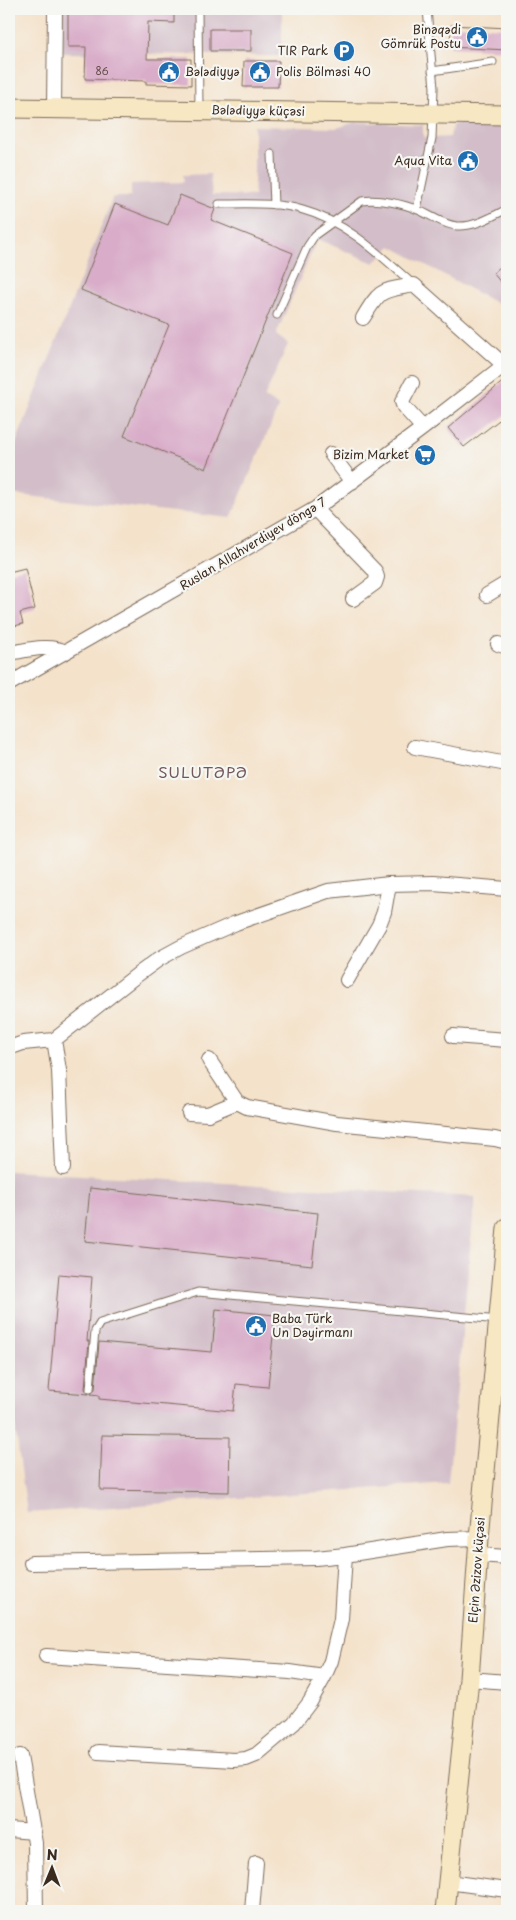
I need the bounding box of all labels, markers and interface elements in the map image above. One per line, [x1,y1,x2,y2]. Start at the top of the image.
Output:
place label: Binəqədi Gömrük Postu [381,20,461,52]
public building icon: Binəqədi Gömrük Postu [465,25,489,49]
parking icon: TIR Park [332,39,356,63]
place label: TIR Park [278,41,328,59]
public building icon: Bələdiyyə [157,60,181,84]
public building icon: Polis Bölməsi 40 [248,60,272,84]
place label: Bələdiyyə [185,62,240,80]
place label: Polis Bölməsi 40 [276,62,371,80]
house number: 86 [96,63,109,78]
street label: Bələdiyyə küçəsi [211,100,305,120]
public building icon: Aqua Vita [456,149,480,173]
place label: Aqua Vita [394,151,452,169]
supermarket icon: Bizim Market [413,443,437,467]
place label: Bizim Market [333,445,409,463]
street label: Ruslan Allahverdiyev döngə 7 [176,492,329,594]
district label: SULUTƏPƏ [158,760,248,783]
place label: Baba Türk Un Dəyirmanı [272,1309,353,1341]
public building icon: Baba Türk Un Dəyirmanı [244,1314,268,1338]
street label: Elçin Əzizov küçəsi [463,1516,489,1623]
north arrow [28,1842,78,1892]
text: N [47,1844,58,1865]

